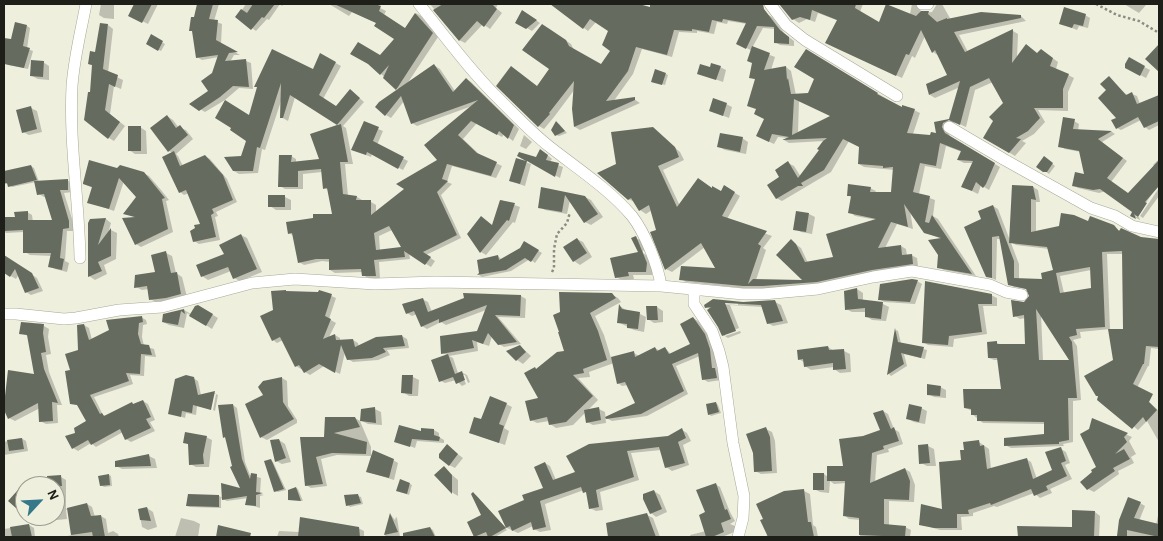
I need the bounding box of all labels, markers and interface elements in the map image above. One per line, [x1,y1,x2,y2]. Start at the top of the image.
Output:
north arrow [15,476,65,526]
text: N [44,488,61,502]

